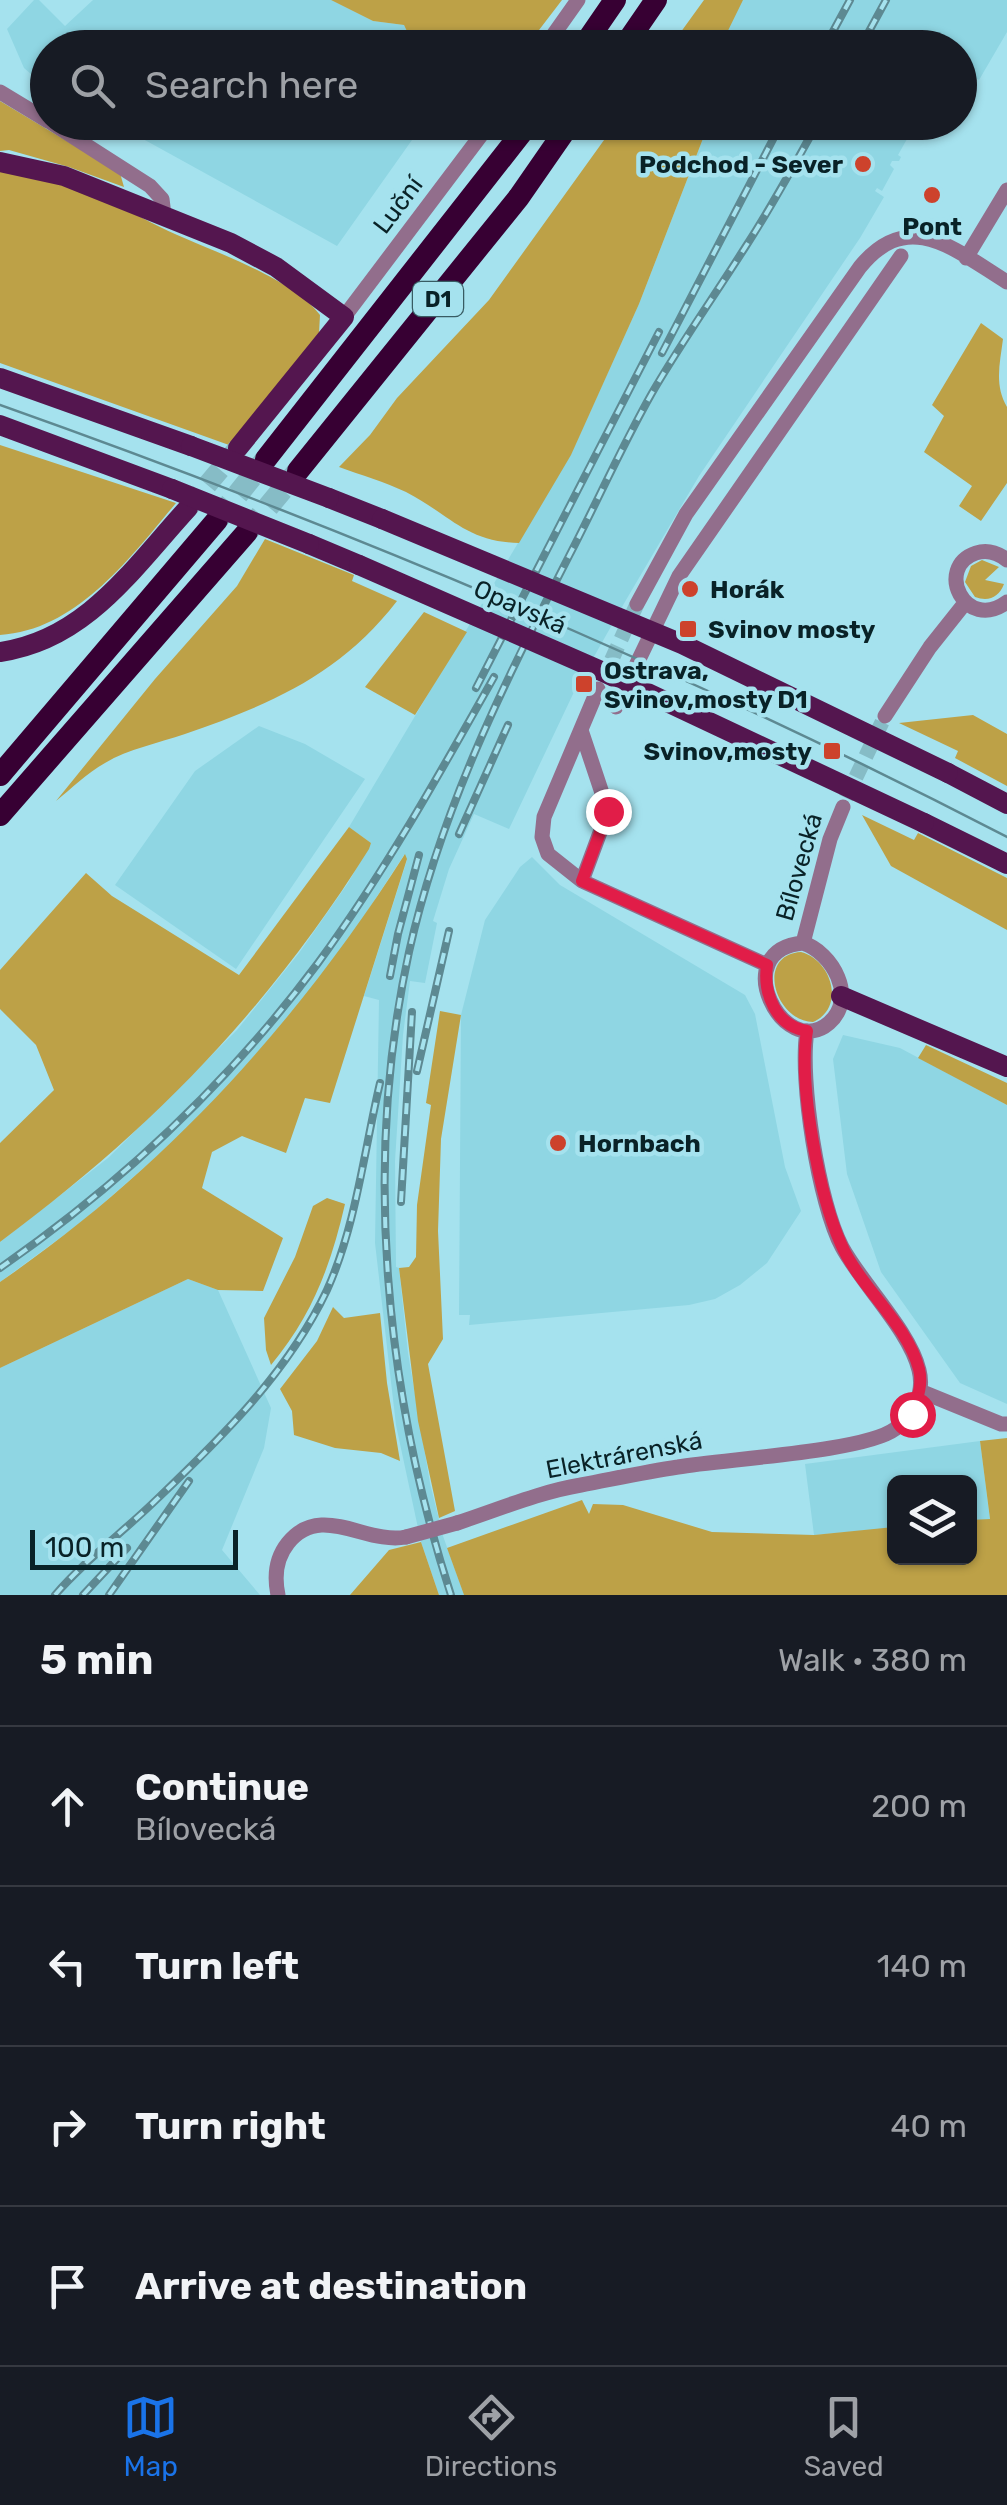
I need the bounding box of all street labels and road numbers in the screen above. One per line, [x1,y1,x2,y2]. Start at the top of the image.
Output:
street label: Luční [367,169,430,239]
road number: D1 [413,282,463,316]
street label: Opavská [469,574,571,640]
street label: Bílovecká [770,810,828,924]
street label: Elektrárenská [543,1426,705,1484]

